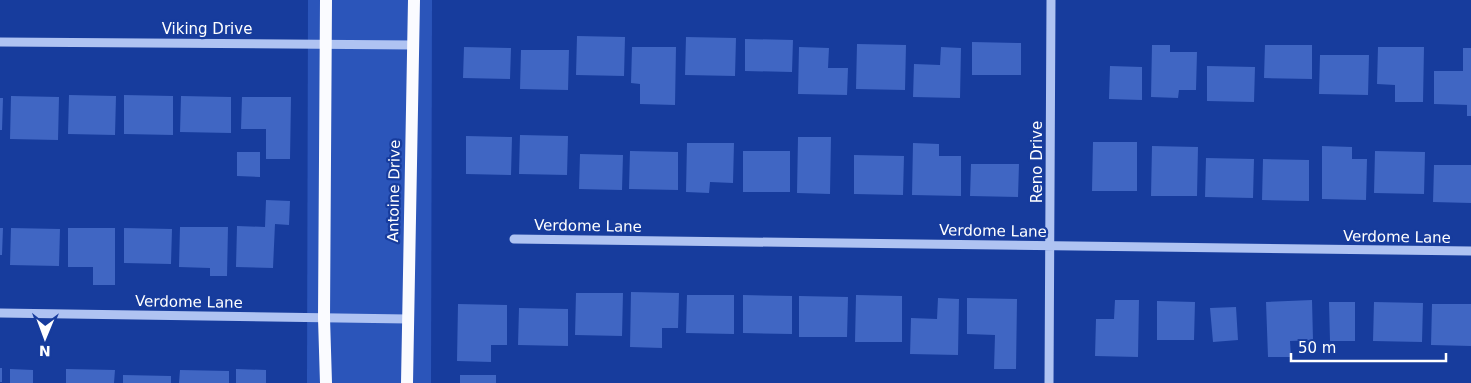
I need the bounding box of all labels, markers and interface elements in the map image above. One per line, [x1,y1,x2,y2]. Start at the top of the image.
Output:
street label: Viking Drive [162,20,252,38]
street label: Reno Drive [1028,121,1046,203]
street label: Antoine Drive [384,140,404,242]
street label: Verdome Lane [534,216,642,236]
street label: Verdome Lane [939,221,1047,241]
street label: Verdome Lane [1343,227,1451,247]
street label: Verdome Lane [135,292,243,312]
north arrow [20,313,70,363]
scale bar [1291,330,1446,362]
text: 50 m [1298,339,1336,357]
text: N [39,343,51,359]

